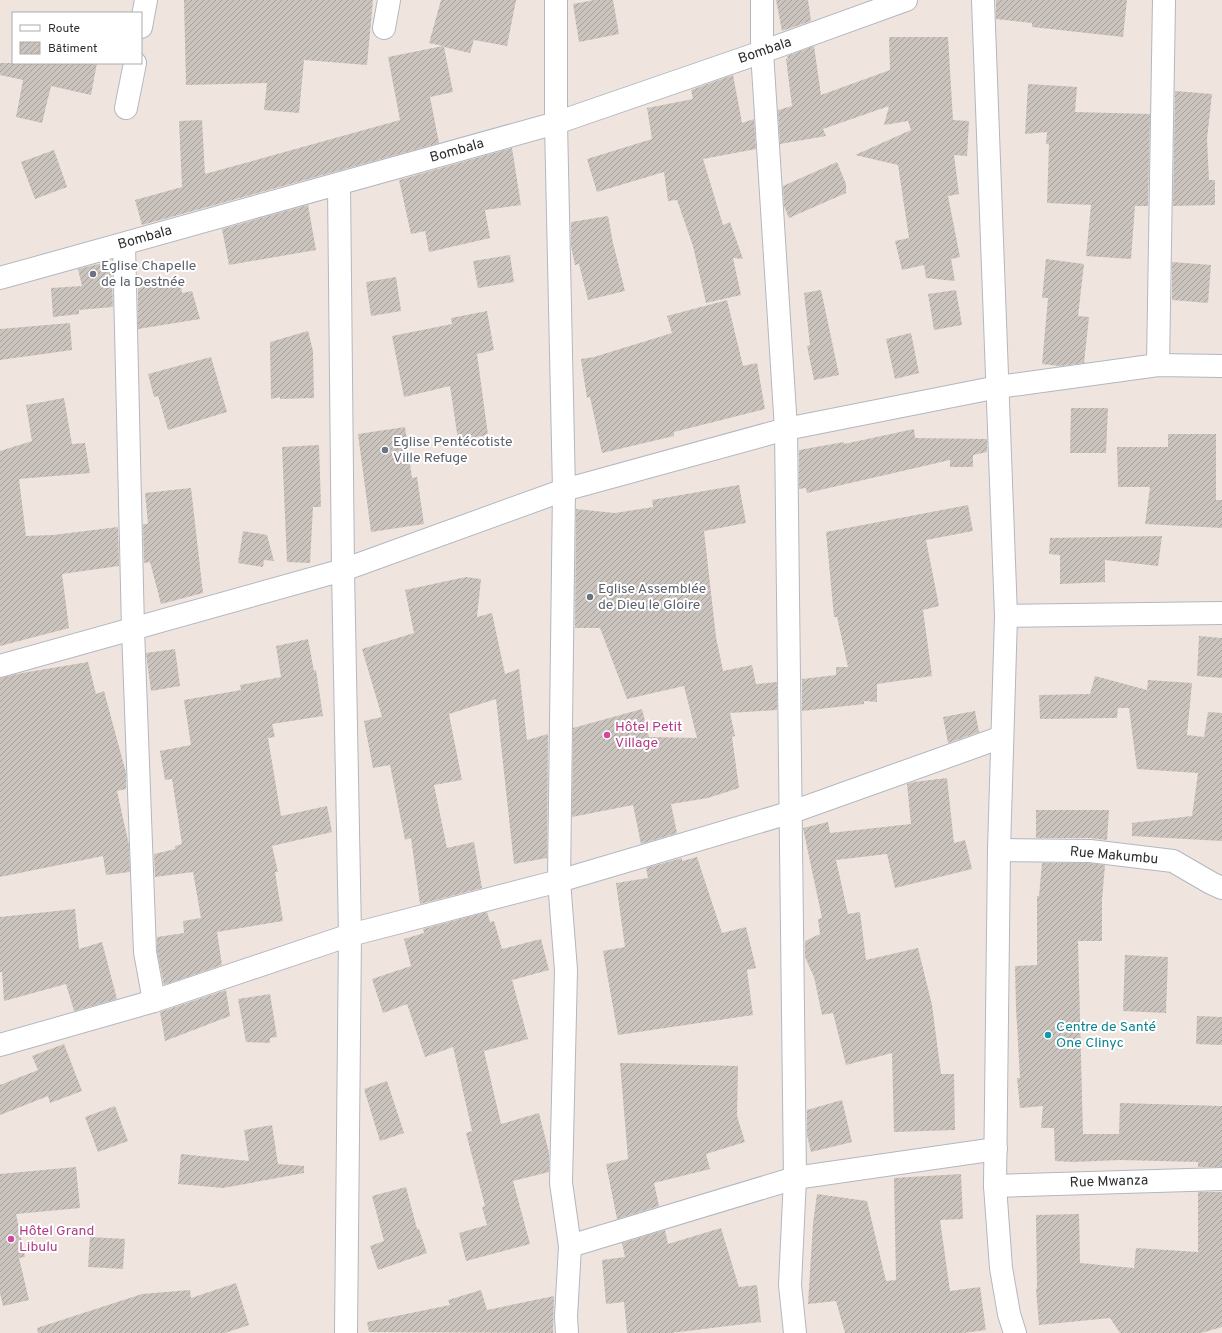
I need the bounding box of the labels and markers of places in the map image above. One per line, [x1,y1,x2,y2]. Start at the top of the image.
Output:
place label: Eglise Chapelle de la Destnée [101,258,196,291]
marker: Eglise Chapelle de la Destnée [88,269,98,279]
place label: Eglise Pentécotiste Ville Refuge [393,434,513,467]
marker: Eglise Pentécotiste Ville Refuge [380,445,390,455]
place label: Eglise Assemblée de Dieu le Gloire [598,581,706,614]
marker: Eglise Assemblée de Dieu le Gloire [585,592,595,602]
place label: Hôtel Petit Village [615,719,682,752]
marker: Hôtel Petit Village [602,730,612,740]
place label: Centre de Santé One Clinyc [1056,1019,1156,1052]
marker: Centre de Santé One Clinyc [1043,1030,1053,1040]
place label: Hôtel Grand Libulu [19,1223,94,1256]
marker: Hôtel Grand Libulu [6,1234,16,1244]

